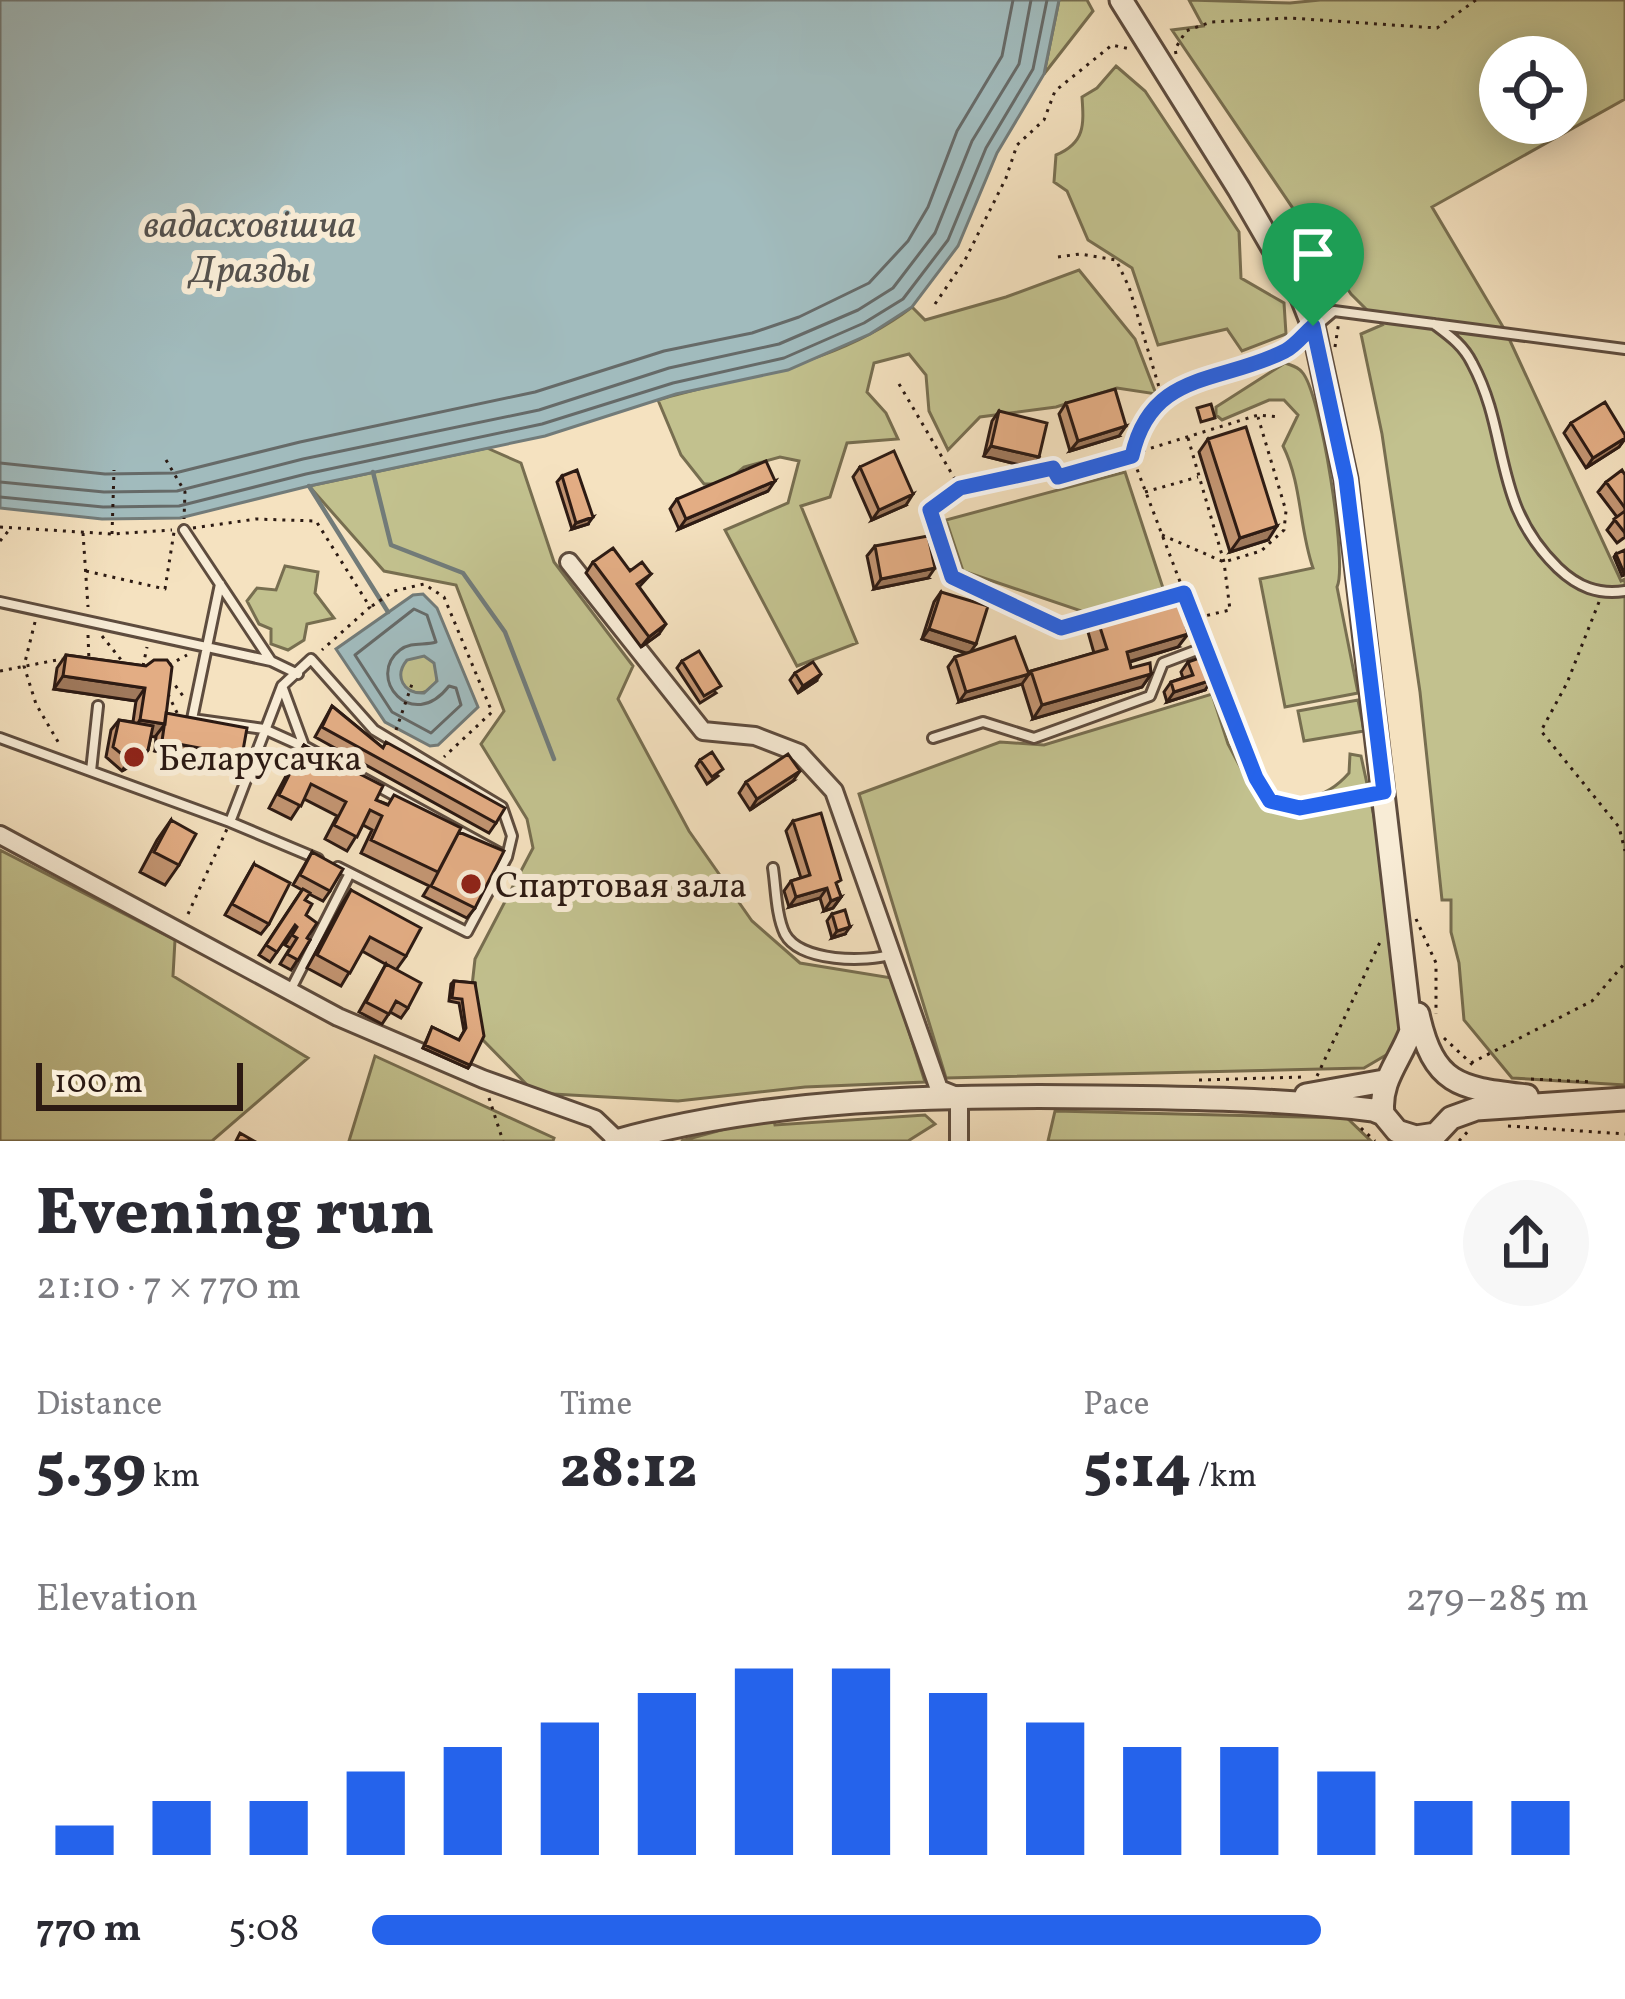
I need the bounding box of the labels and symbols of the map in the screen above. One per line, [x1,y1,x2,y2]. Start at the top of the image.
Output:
water label: вадасховішча Дразды [144,200,356,299]
pin [1262,203,1364,326]
place label: Беларусачка [158,736,362,786]
marker: Беларусачка [121,744,147,770]
place label: Спартовая зала [495,863,747,913]
marker: Спартовая зала [458,871,484,897]
scale bar [36,1057,243,1110]

